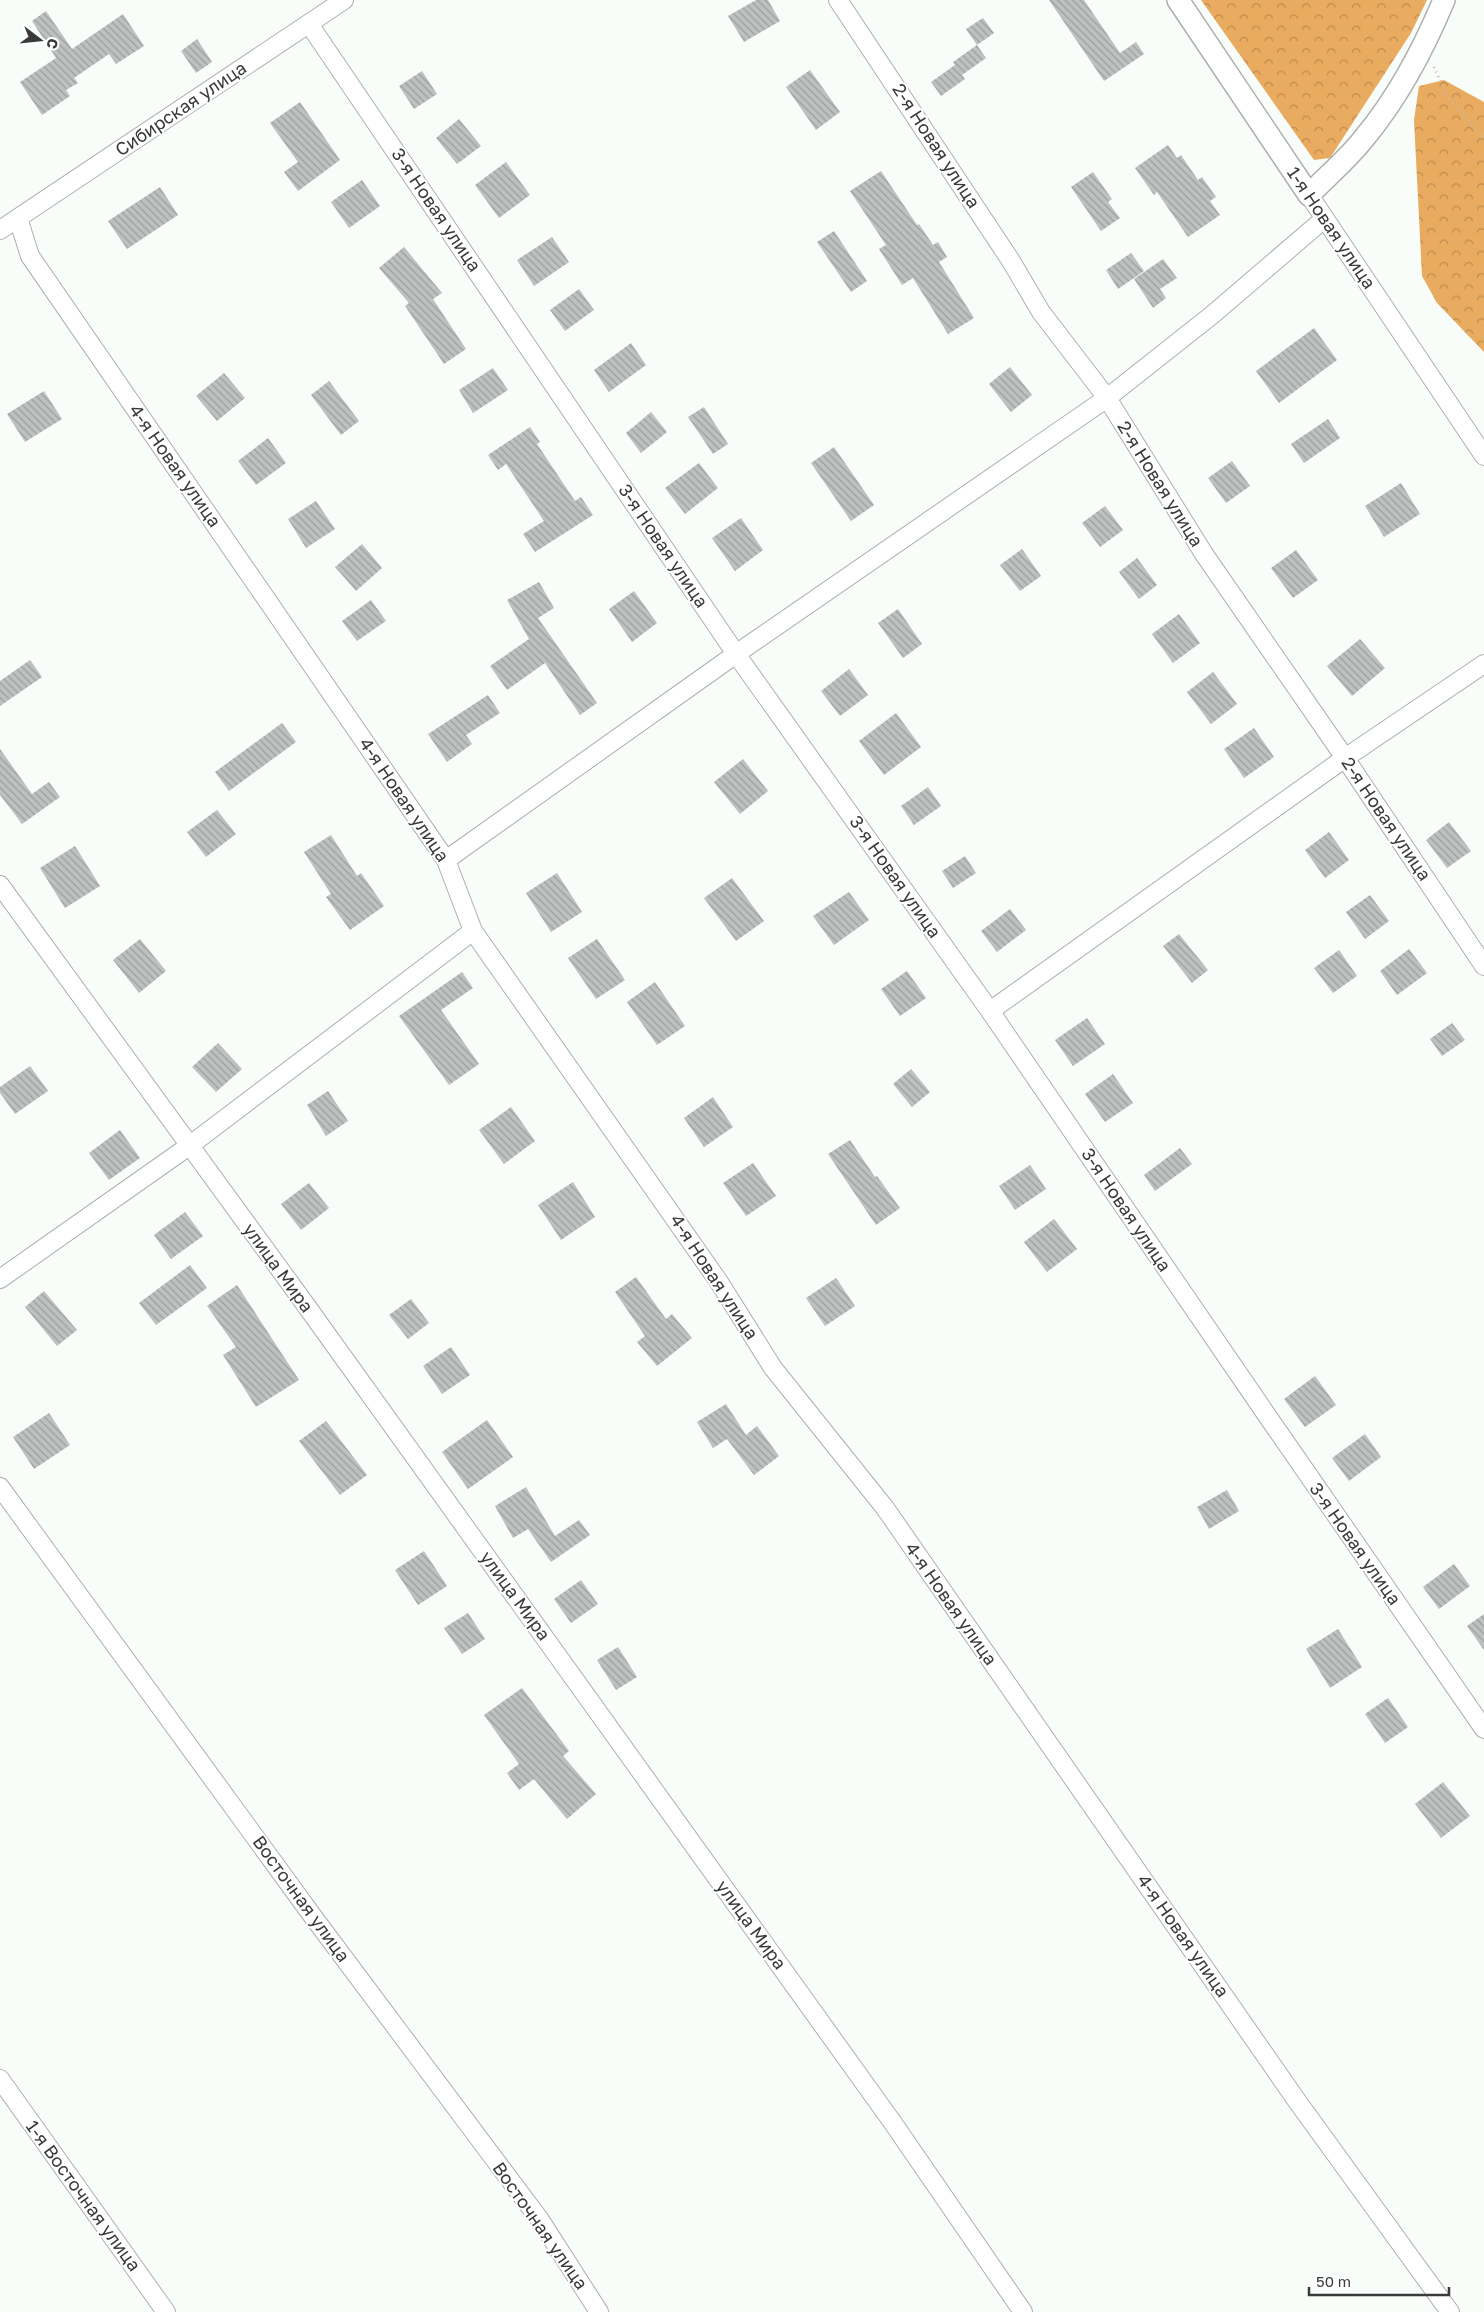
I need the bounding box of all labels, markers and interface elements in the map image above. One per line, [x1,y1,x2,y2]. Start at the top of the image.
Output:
north arrow [15,15,65,65]
text: С [43,37,63,51]
street label: Сибирская улица [111,56,250,160]
street label: 2-я Новая улица [888,79,985,212]
street label: 3-я Новая улица [387,143,486,275]
street label: 1-я Новая улица [1283,162,1381,293]
street label: 4-я Новая улица [125,400,226,531]
street label: 2-я Новая улица [1113,416,1208,551]
street label: 3-я Новая улица [614,479,713,611]
street label: 4-я Новая улица [355,733,454,866]
street label: 2-я Новая улица [1337,752,1436,884]
street label: 3-я Новая улица [845,811,946,942]
street label: 3-я Новая улица [1077,1143,1176,1275]
street label: 4-я Новая улица [666,1210,764,1343]
street label: улица Мира [239,1218,319,1316]
street label: 3-я Новая улица [1305,1478,1406,1609]
street label: 4-я Новая улица [901,1538,1002,1669]
street label: улица Мира [476,1546,556,1644]
street label: Восточная улица [249,1831,355,1966]
street label: 4-я Новая улица [1133,1870,1234,2001]
street label: улица Мира [712,1875,792,1973]
street label: 1-я Восточная улица [22,2116,146,2275]
street label: Восточная улица [489,2157,593,2293]
scale bar [1309,2264,1449,2296]
text: 50 m [1316,2272,1351,2290]

